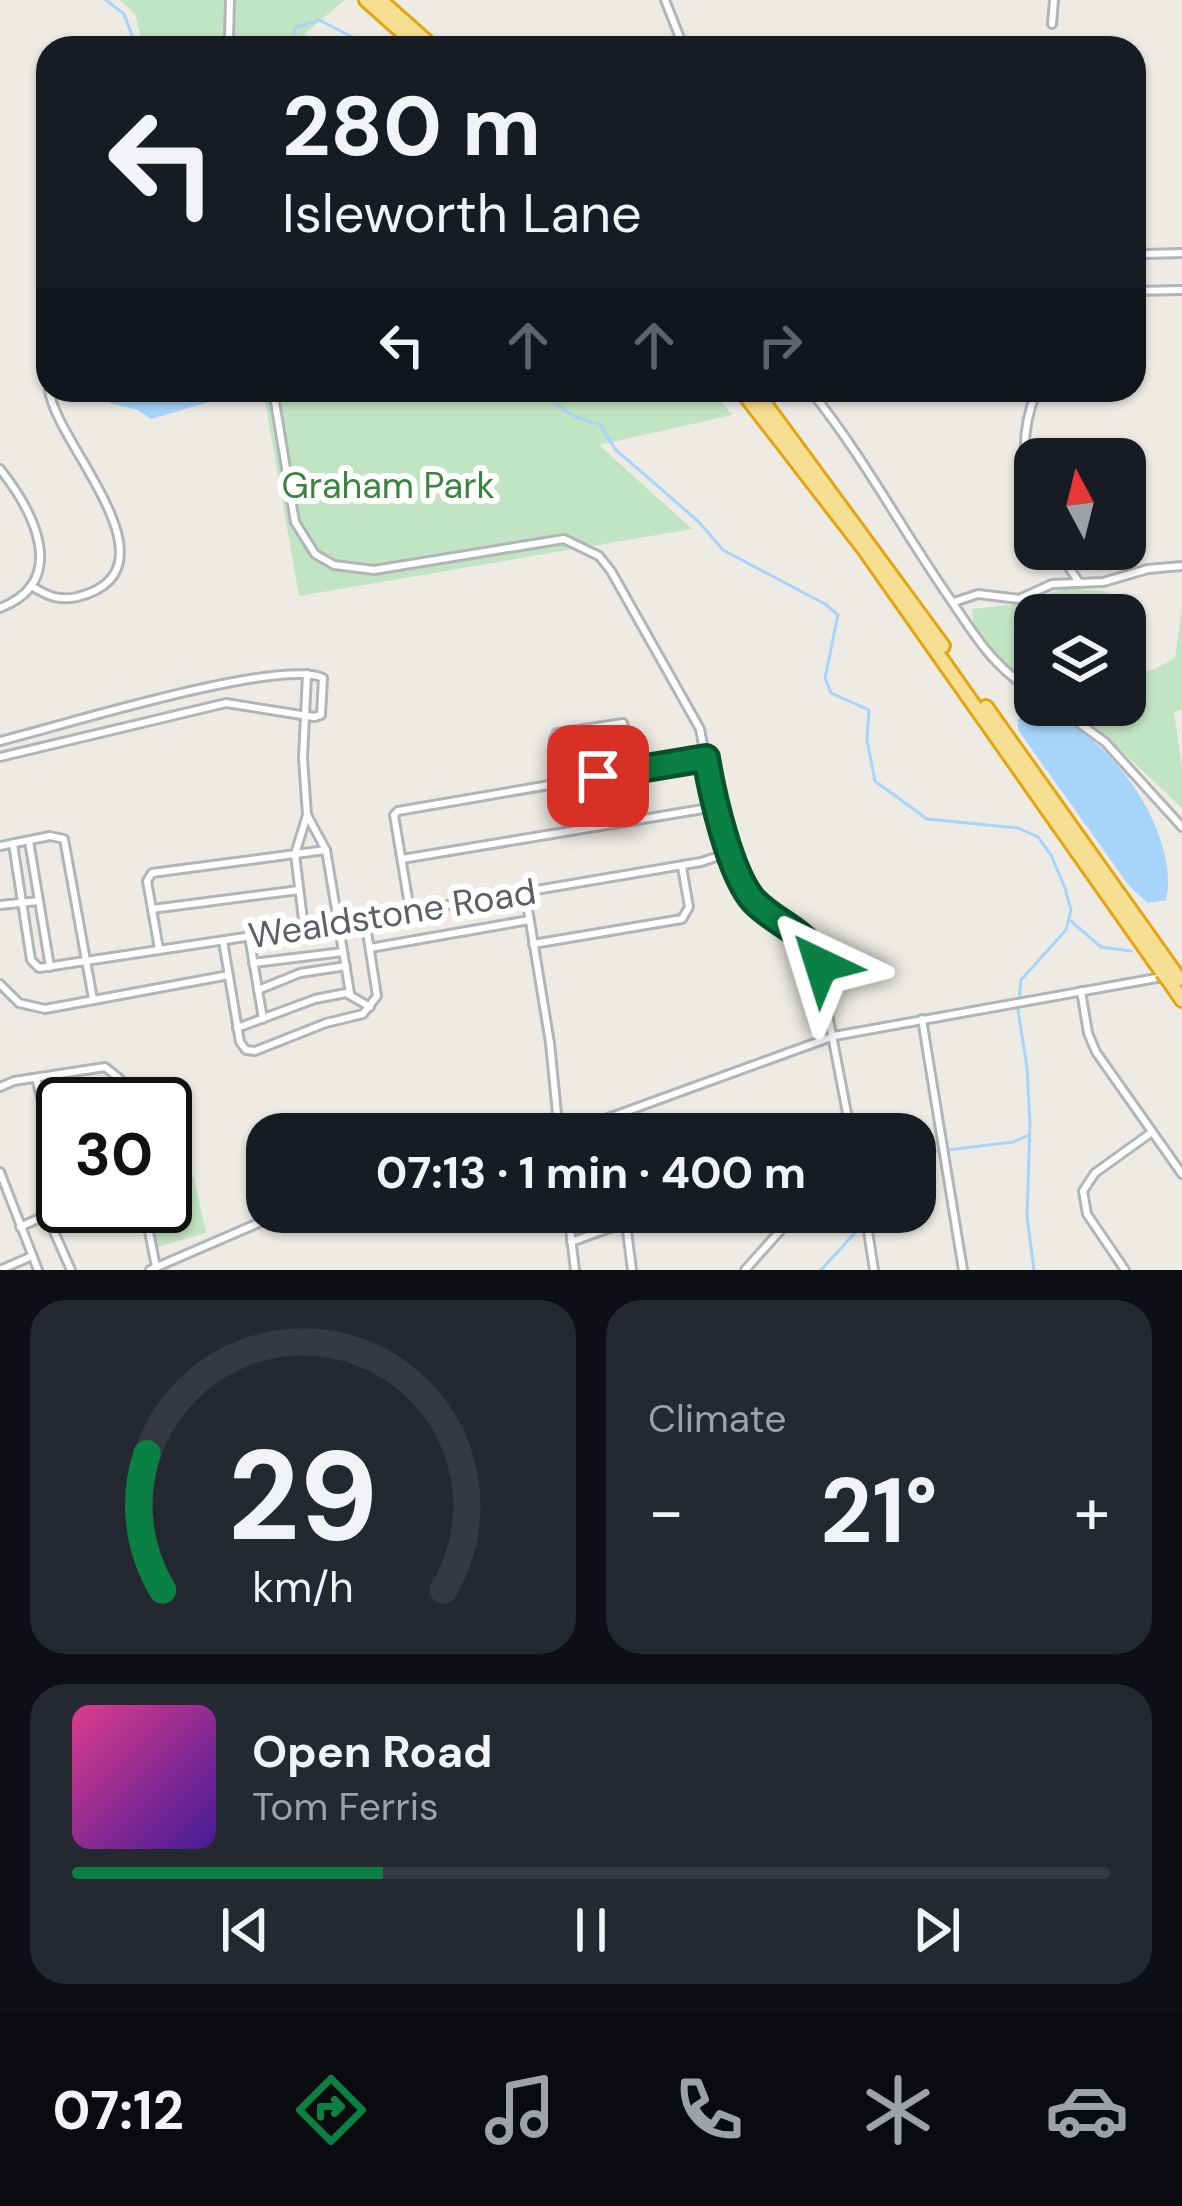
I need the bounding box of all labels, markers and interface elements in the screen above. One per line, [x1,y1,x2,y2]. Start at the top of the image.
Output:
text: 280 m [282,72,541,181]
icon: left [84,84,240,240]
text: Isleworth Lane [282,178,642,249]
icon: left [369,312,435,378]
icon: ahead [495,312,561,378]
icon: ahead [621,312,687,378]
icon: right [747,312,813,378]
north arrow [1014,438,1146,570]
map controls [1014,438,1146,726]
park label: Graham Park [281,462,495,509]
button: layers [1014,594,1146,726]
pin [547,725,649,827]
icon: arrive [565,743,631,809]
street label: Wealdstone Road [245,868,539,959]
position arrow [758,902,884,1028]
speed limit sign: 30 [36,1077,192,1233]
text: 07:13 · 1 min · 400 m [376,1143,806,1202]
text: Climate [648,1393,786,1444]
text: 29 [228,1415,378,1578]
text: 21° [820,1453,938,1570]
text: − [648,1469,684,1554]
text: + [1074,1469,1110,1554]
text: km/h [252,1559,354,1615]
text: Open Road [252,1722,493,1781]
text: Tom Ferris [252,1781,439,1832]
icon: previous [212,1897,278,1963]
icon: pause [558,1897,624,1963]
icon: next [904,1897,970,1963]
icon: directions [289,2068,373,2152]
icon: music [478,2068,562,2152]
icon: phone [667,2068,751,2152]
icon: climate [856,2068,940,2152]
icon: car [1045,2068,1129,2152]
text: 07:12 [53,2075,184,2146]

